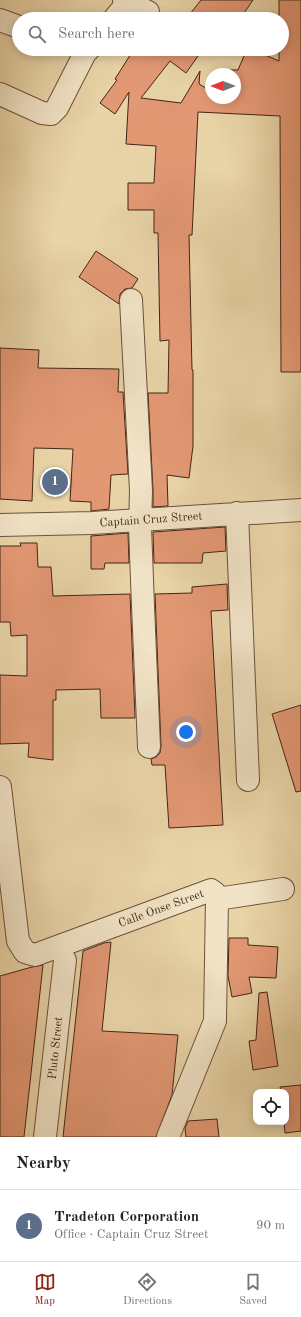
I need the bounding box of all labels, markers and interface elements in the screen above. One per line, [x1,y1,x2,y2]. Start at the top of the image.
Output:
search box [12,12,289,56]
icon: search [26,23,48,45]
text: Search here [58,27,135,42]
north arrow [205,68,241,104]
pin: 1 [42,467,68,497]
street label: Captain Cruz Street [99,510,203,530]
your location [176,722,196,742]
street label: Calle Onse Street [117,888,206,930]
street label: Pluto Street [47,1016,65,1080]
map controls [253,1089,289,1125]
button: locate [253,1089,289,1125]
text: Nearby [16,1155,71,1172]
text: Tradeton Corporation [54,1210,199,1225]
text: 1 [25,1219,33,1232]
text: 90 m [256,1219,285,1232]
text: Office · Captain Cruz Street [54,1228,209,1241]
tab: Map [34,1271,56,1309]
tab: Directions [123,1271,172,1309]
tab: Saved [239,1271,267,1309]

